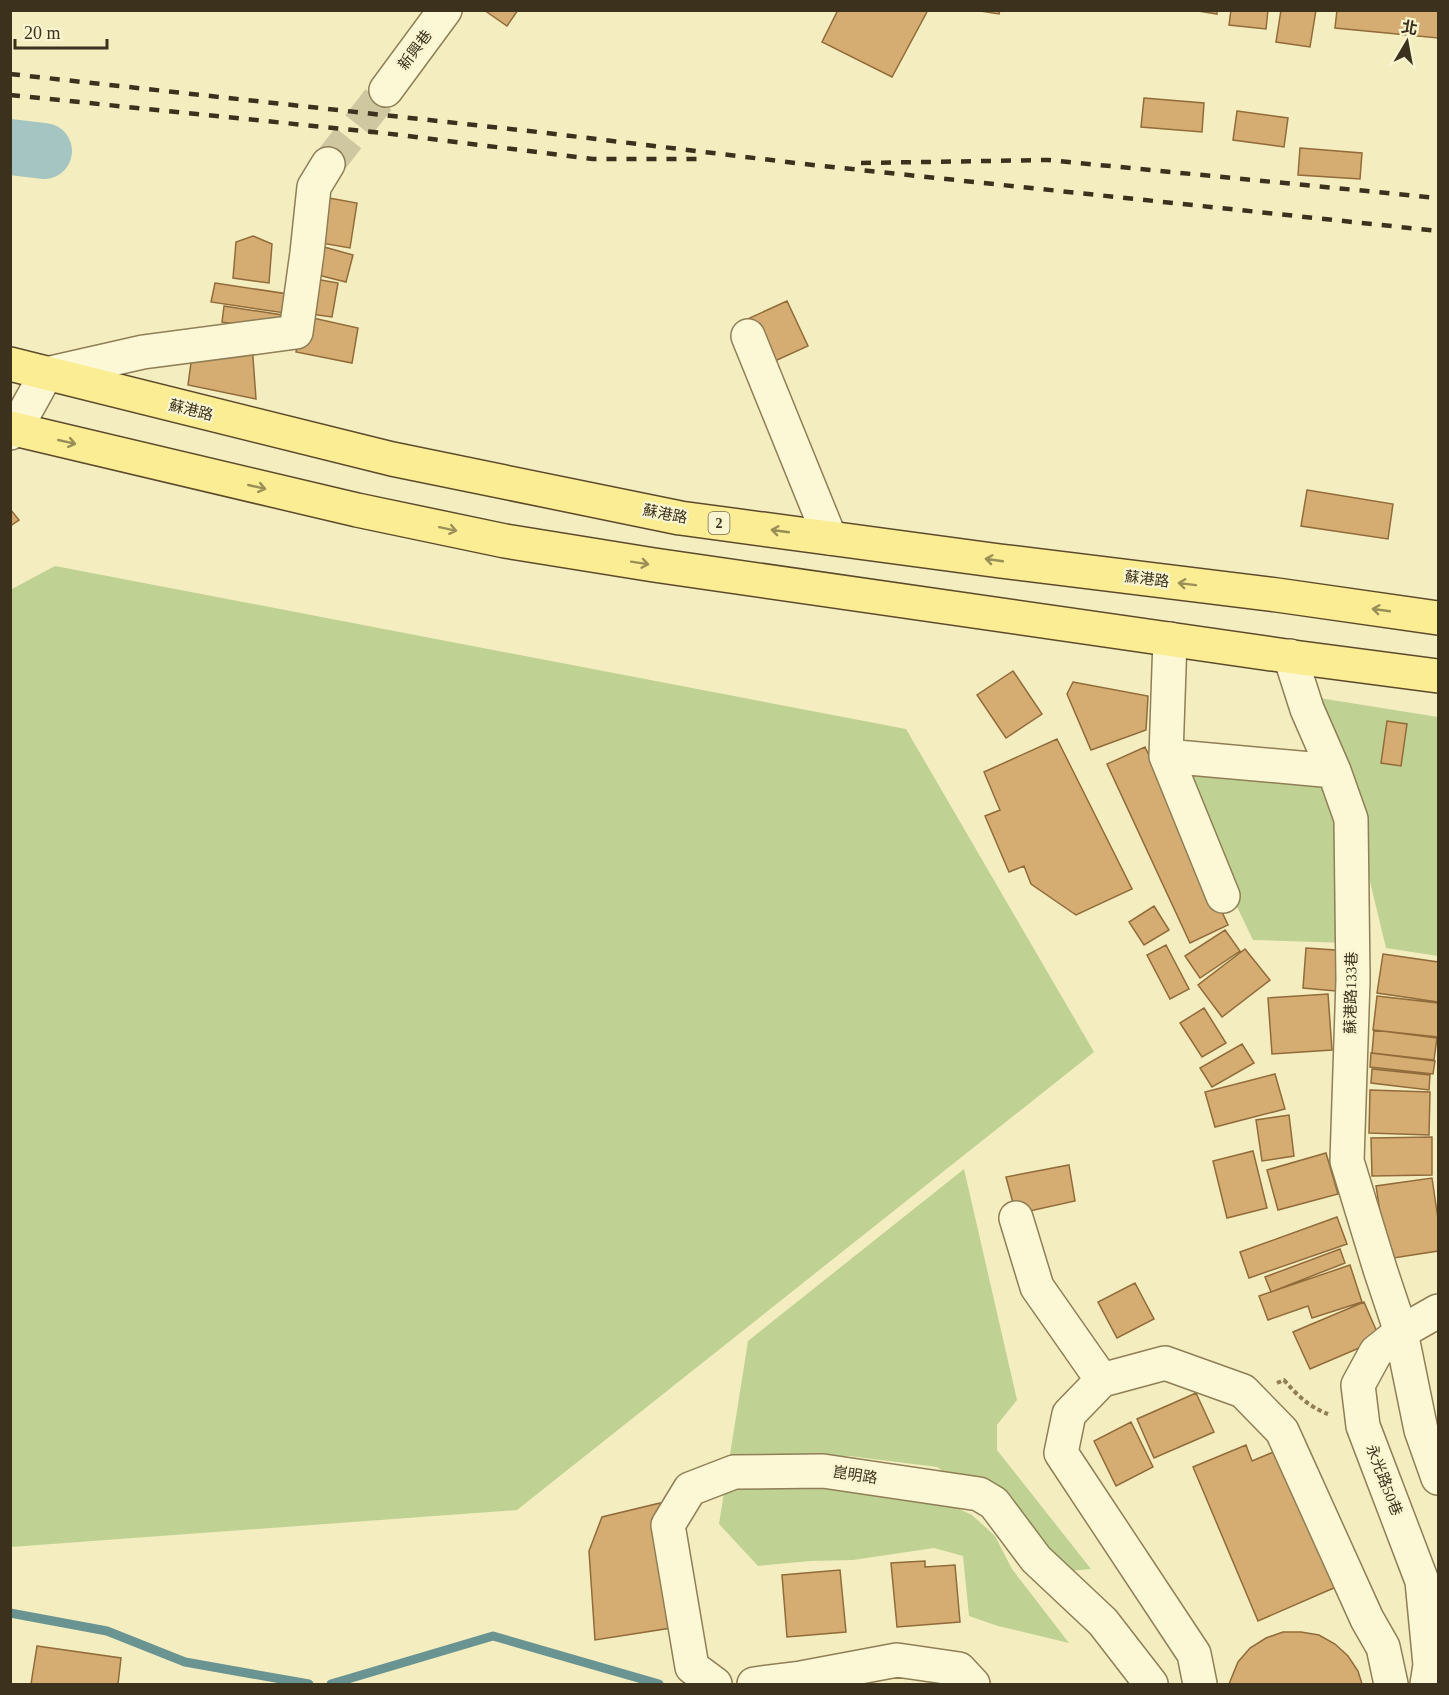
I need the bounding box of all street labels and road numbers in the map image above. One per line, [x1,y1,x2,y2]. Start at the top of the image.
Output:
street label: 新興巷 [395,27,435,73]
street label: 蘇港路 [167,397,215,423]
street label: 蘇港路 [641,502,689,526]
road number: 2 [708,512,730,534]
street label: 蘇港路 [1124,568,1170,590]
street label: 蘇港路133巷 [1342,952,1360,1034]
street label: 永光路50巷 [1363,1442,1405,1518]
street label: 崑明路 [832,1464,878,1486]

